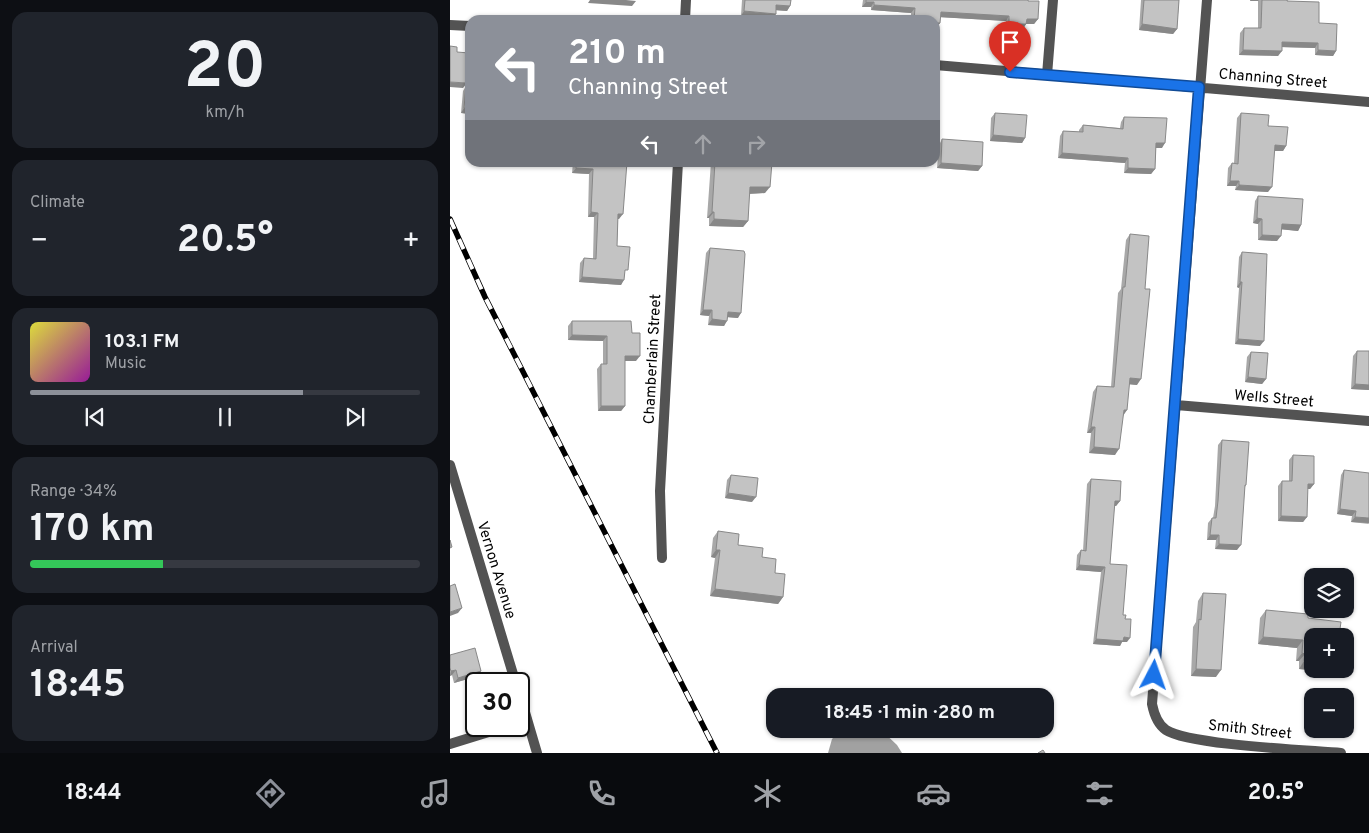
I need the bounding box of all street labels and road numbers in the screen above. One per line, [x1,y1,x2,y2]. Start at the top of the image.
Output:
street label: Channing Street [1218,65,1328,94]
street label: Chamberlain Street [641,293,666,425]
street label: Wells Street [1233,387,1315,412]
street label: Vernon Avenue [472,519,519,621]
street label: Smith Street [1207,717,1293,744]

